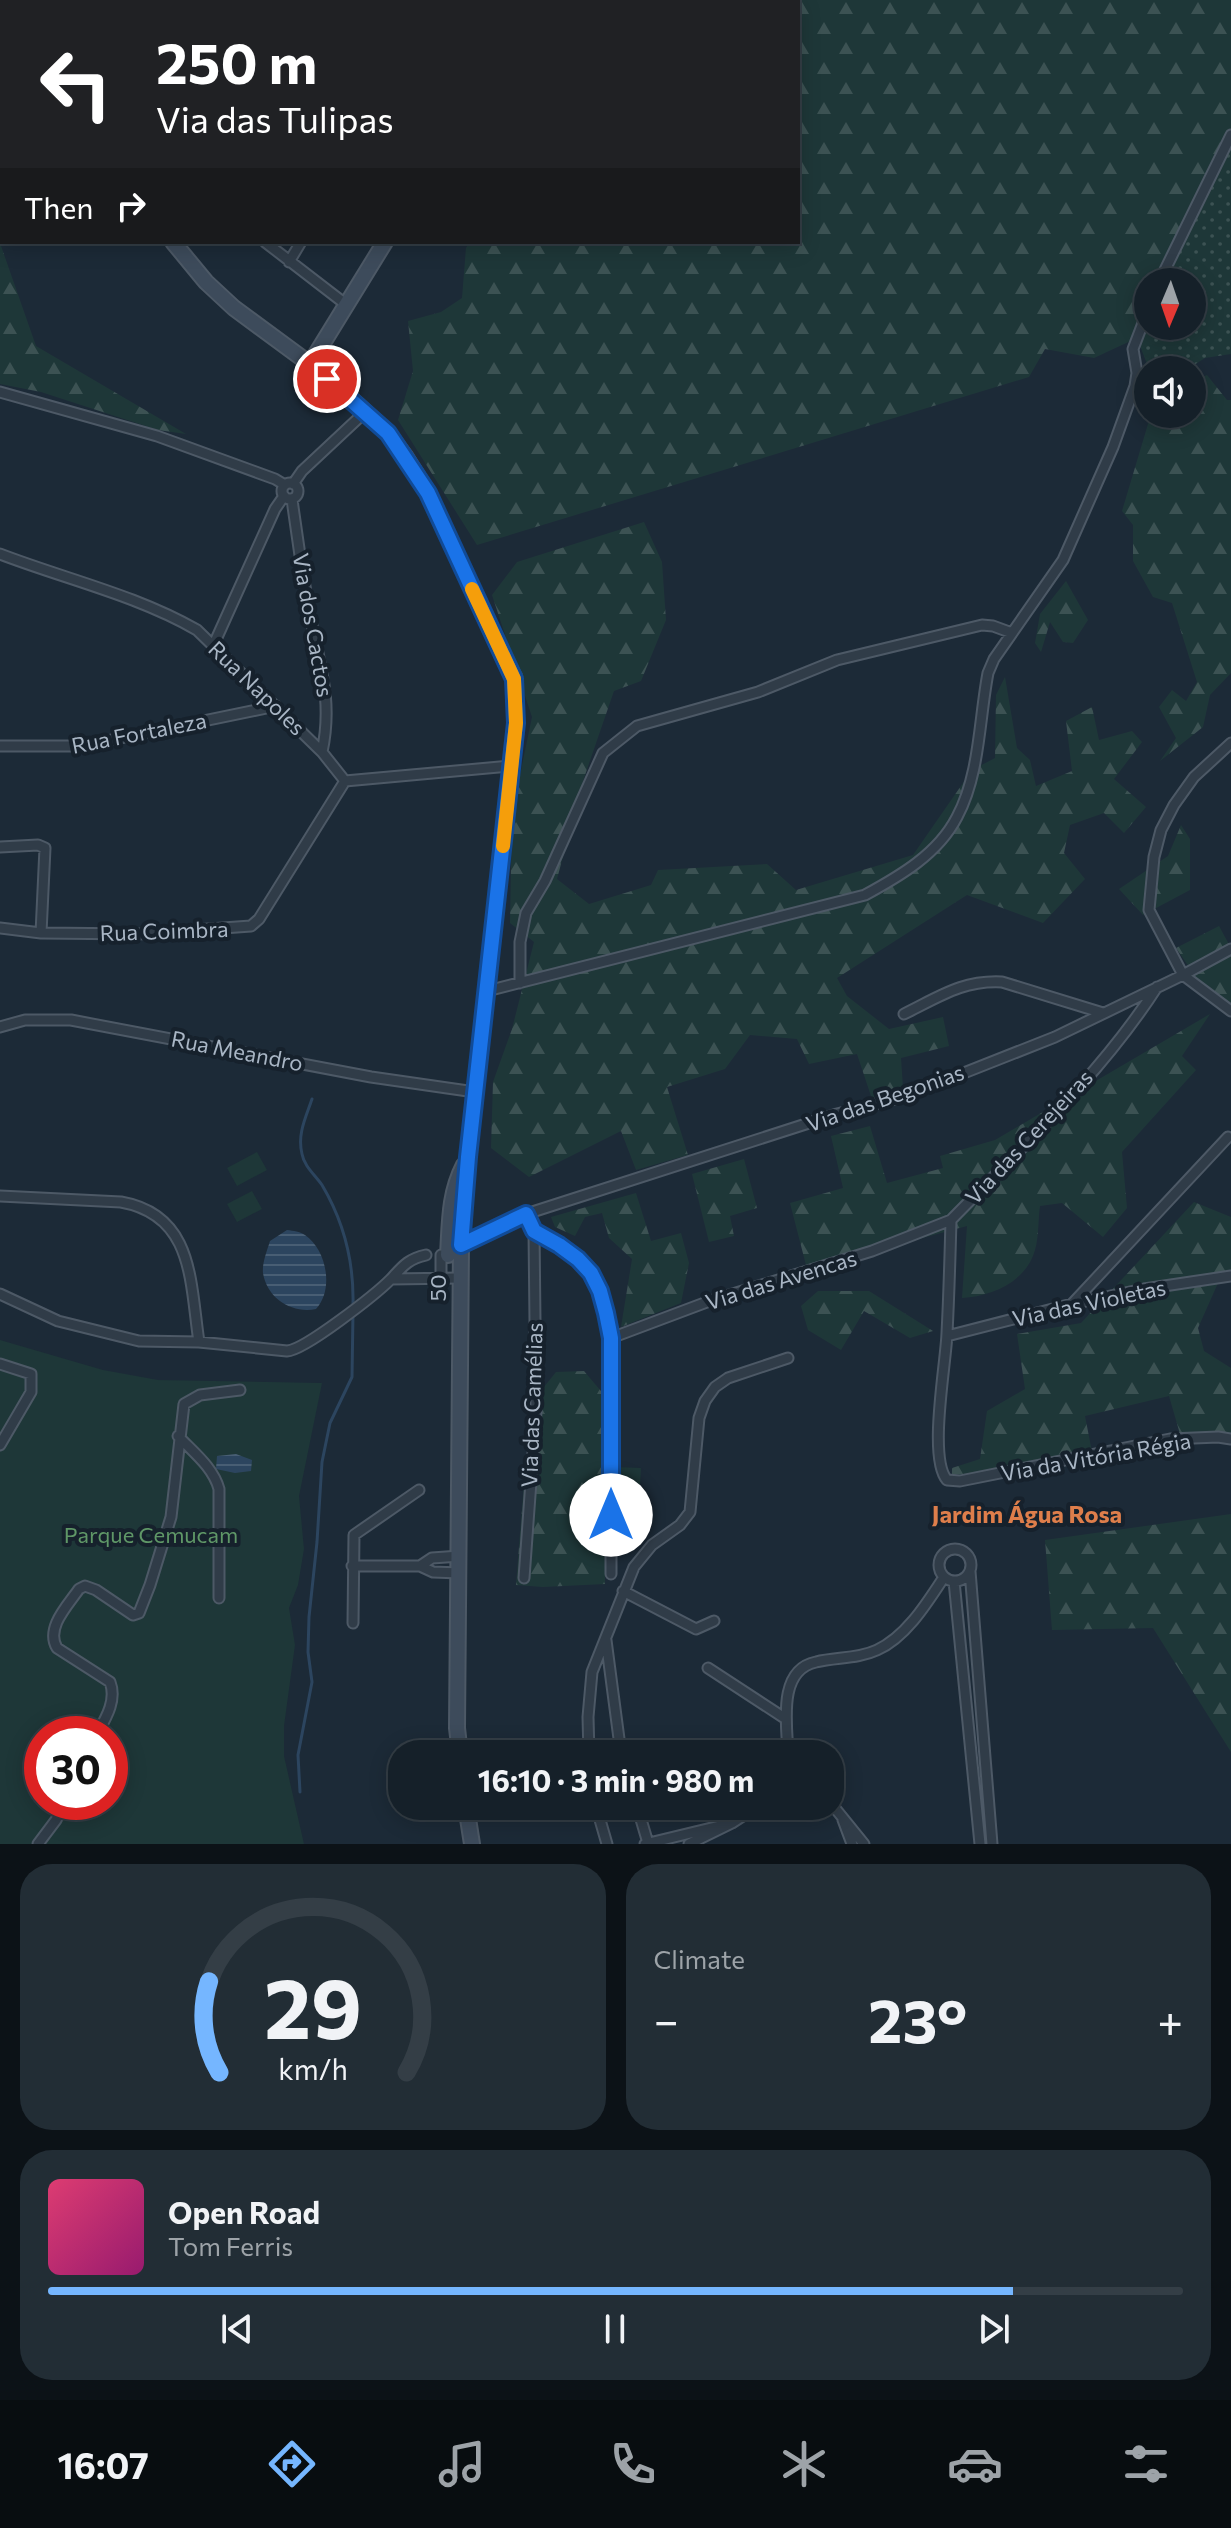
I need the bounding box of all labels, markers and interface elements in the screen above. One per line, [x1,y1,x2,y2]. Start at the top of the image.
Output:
text: 250 m [156,27,317,96]
icon: left [24,32,128,136]
text: Via das Tulipas [156,96,394,140]
icon: right [109,184,153,228]
text: Then [24,188,93,225]
north arrow [1134,268,1206,340]
map controls [1134,268,1206,428]
pin [293,345,361,413]
button: sound [1134,356,1206,428]
icon: arrive [305,357,349,401]
street label: Via dos Cactos [288,551,339,699]
street label: Rua Napoles [203,635,311,740]
street label: Rua Fortaleza [69,706,209,759]
street label: Rua Coimbra [99,915,229,946]
street label: Rua Meandro [169,1025,305,1077]
street label: Via das Begonias [802,1058,967,1137]
street label: Via das Cerejeiras [959,1064,1098,1210]
street label: Via das Avencas [702,1244,860,1315]
street label: Via das Violetas [1010,1273,1168,1332]
street label: 50 [424,1275,451,1302]
street label: Via das Camélias [515,1322,548,1488]
street label: Via da Vitória Régia [999,1426,1193,1487]
position arrow [569,1473,653,1557]
district label: Jardim Água Rosa [932,1499,1122,1528]
park label: Parque Cemucam [64,1521,238,1548]
speed limit sign: 30 [24,1716,128,1820]
text: 16:10 · 3 min · 980 m [478,1761,754,1798]
text: Climate [654,1943,745,1974]
text: 29 [264,1954,362,2056]
text: 23° [868,1982,967,2055]
text: − [654,1992,679,2046]
text: + [1157,1992,1183,2046]
text: km/h [278,2051,348,2086]
text: Open Road [168,2193,320,2230]
text: Tom Ferris [168,2230,293,2261]
icon: previous [215,2307,259,2351]
icon: pause [593,2307,637,2351]
icon: next [972,2307,1016,2351]
icon: directions [264,2436,320,2492]
icon: music [434,2436,490,2492]
icon: phone [605,2436,661,2492]
icon: climate [776,2436,832,2492]
icon: car [947,2436,1003,2492]
icon: filters [1118,2436,1174,2492]
text: 16:07 [57,2442,149,2486]

